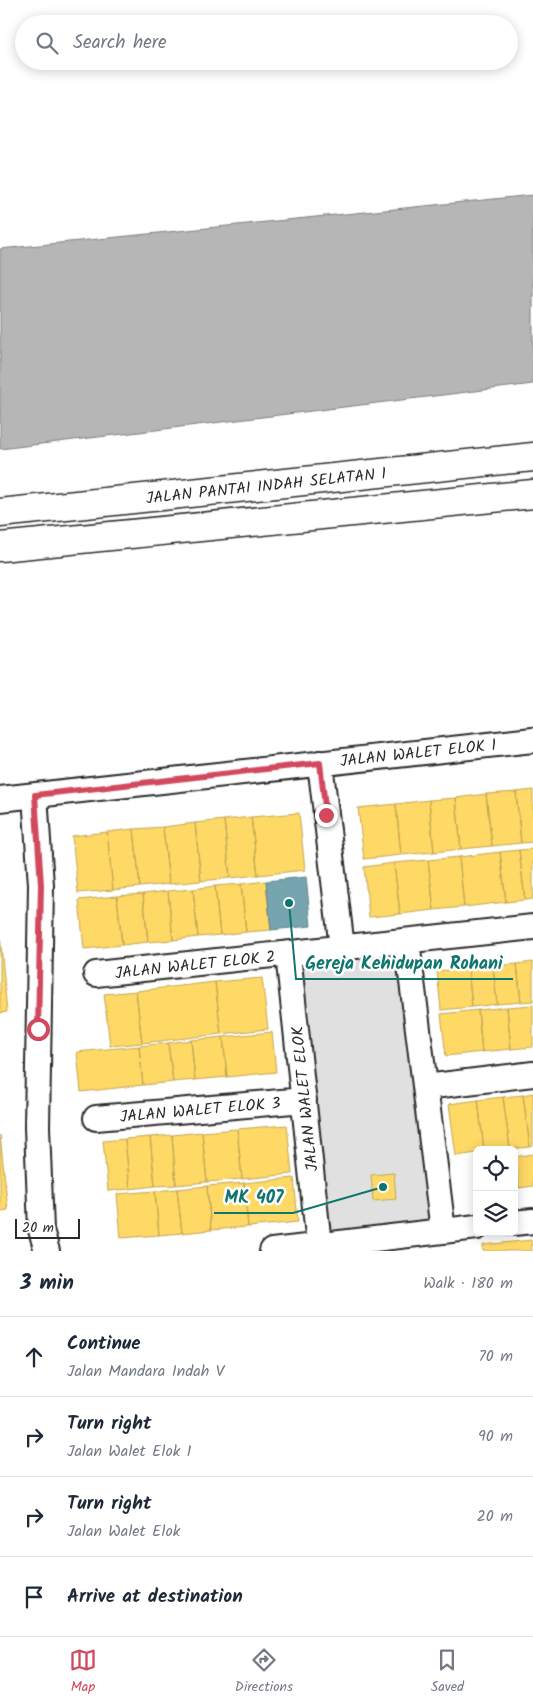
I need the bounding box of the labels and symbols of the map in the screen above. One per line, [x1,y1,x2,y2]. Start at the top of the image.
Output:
street label: JALAN PANTAI INDAH SELATAN 1 [145,461,388,512]
street label: JALAN WALET ELOK 1 [339,733,498,774]
route end [315,804,338,827]
street label: JALAN WALET ELOK 2 [114,945,277,986]
callout: Gereja Kehidupan Rohani [296,946,513,979]
text: Gereja Kehidupan Rohani [305,950,503,979]
route start [27,1018,50,1041]
street label: JALAN WALET ELOK [285,1025,326,1173]
street label: JALAN WALET ELOK 3 [119,1091,281,1130]
callout: MK 407 [214,1180,293,1213]
text: MK 407 [225,1184,284,1213]
scale bar [15,1216,80,1239]

